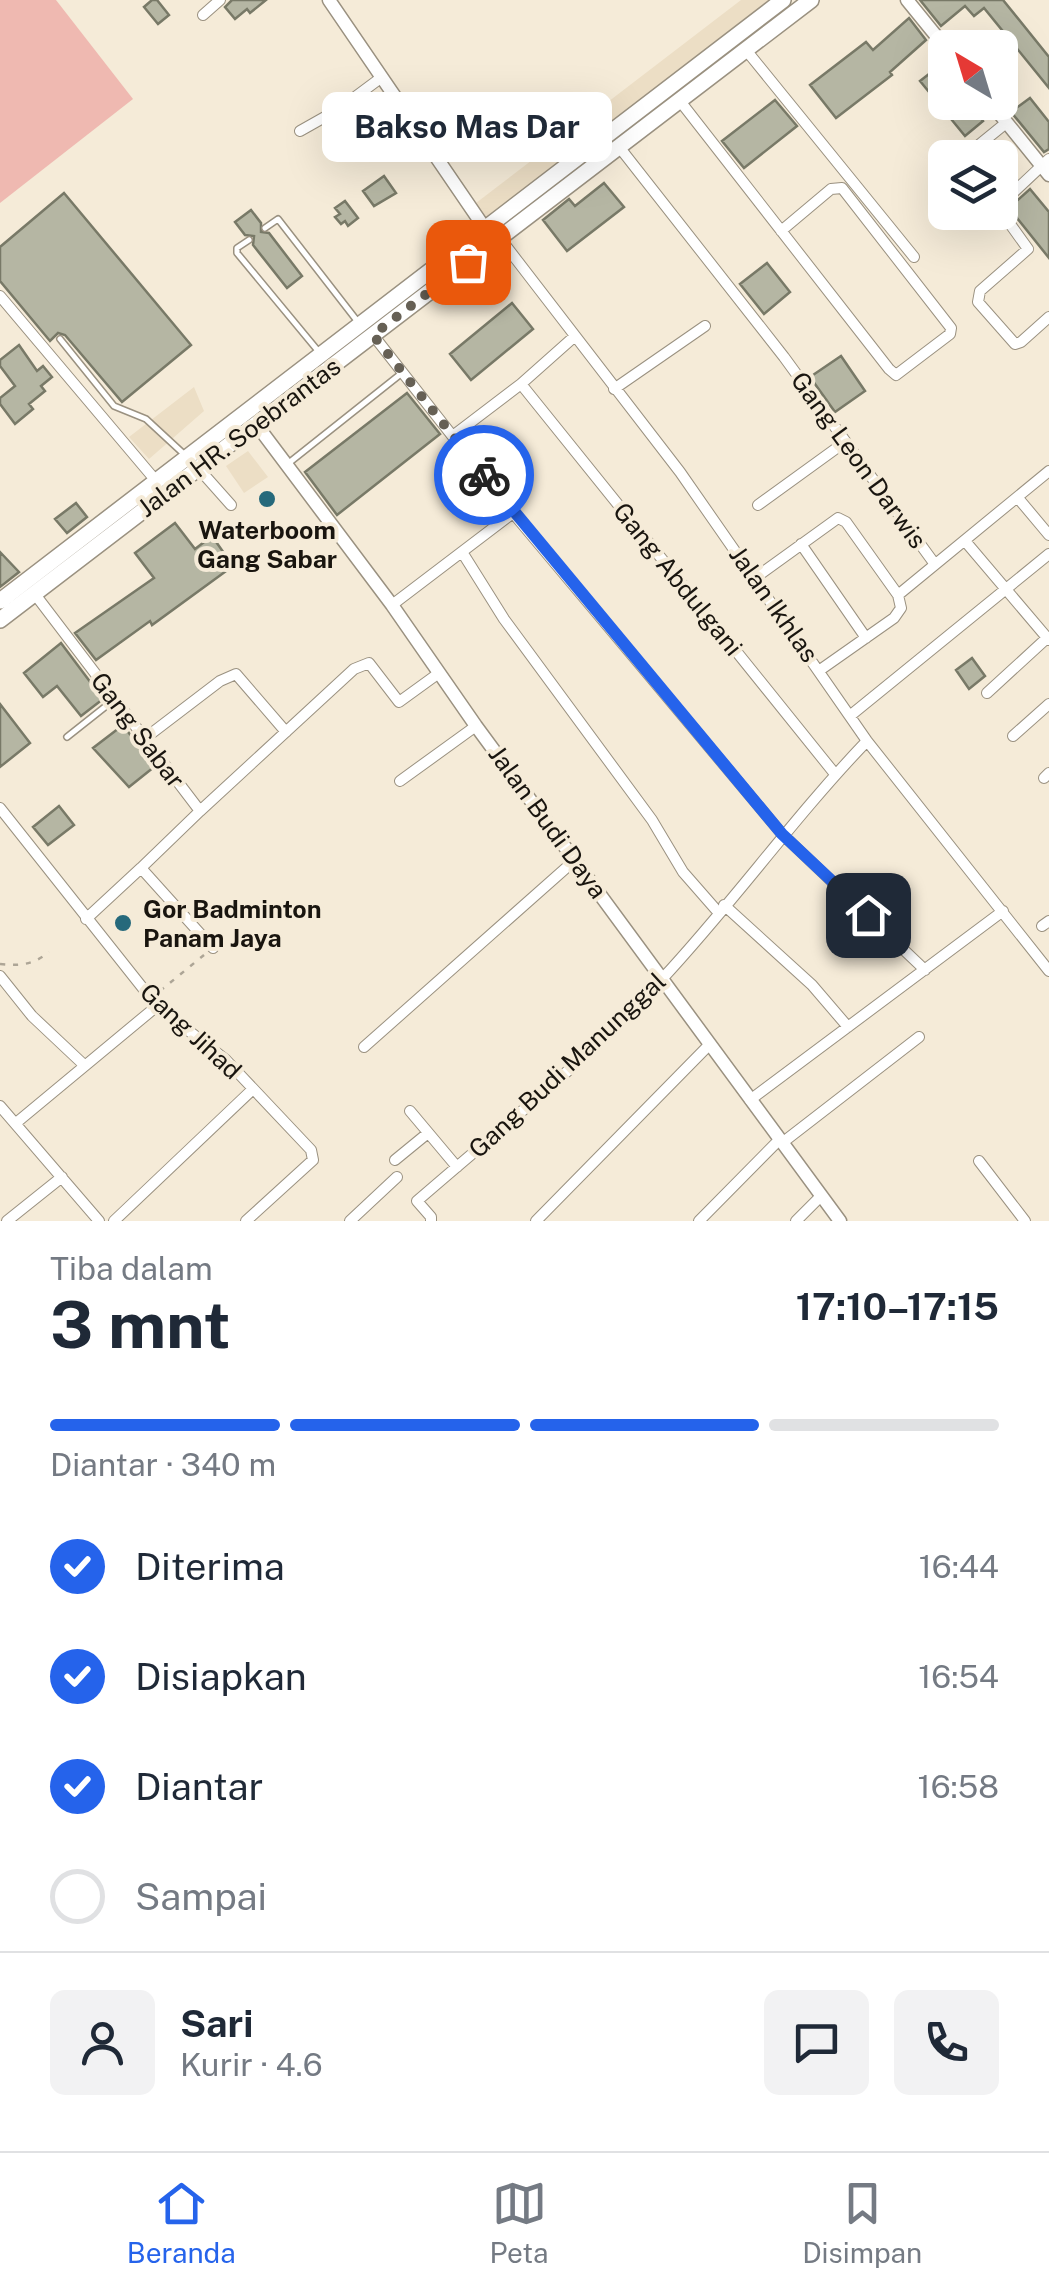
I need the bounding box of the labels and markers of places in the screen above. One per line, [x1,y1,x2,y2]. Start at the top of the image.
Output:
callout: Bakso Mas Dar [323,92,613,162]
pin [426,220,511,305]
marker: Waterboom Gang Sabar [256,488,278,510]
place label: Waterboom Gang Sabar [197,515,337,574]
pin [826,873,911,958]
place label: Gor Badminton Panam Jaya [143,894,322,953]
marker: Gor Badminton Panam Jaya [112,912,134,934]

